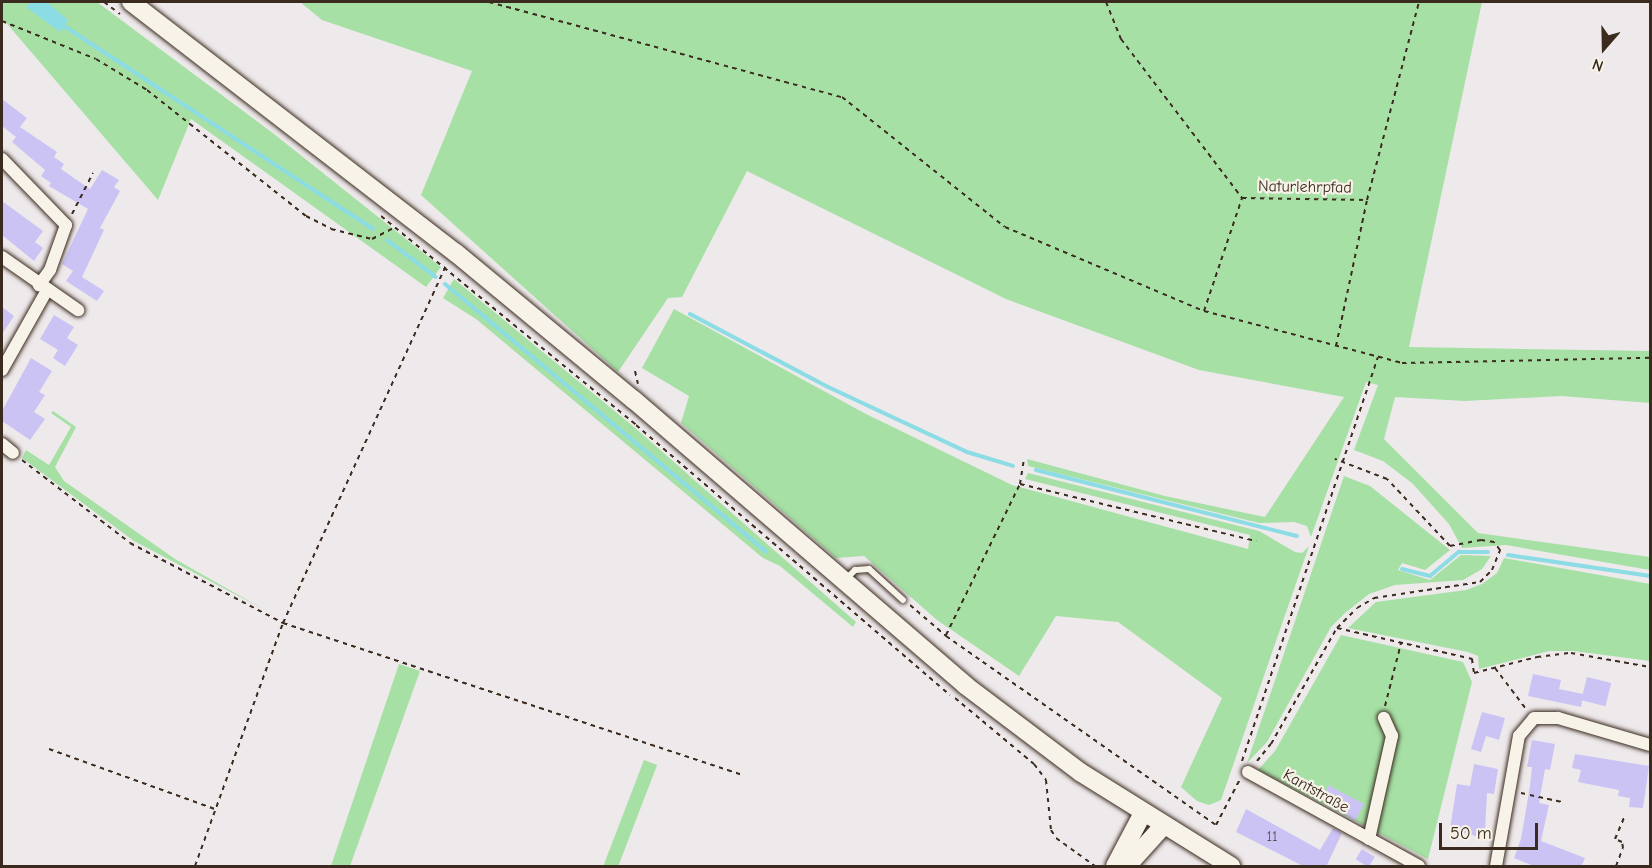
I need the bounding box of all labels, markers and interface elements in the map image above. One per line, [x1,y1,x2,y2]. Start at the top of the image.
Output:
north arrow [1574,18,1634,78]
text: N [1590,55,1606,75]
street label: Naturlehrpfad [1258,177,1352,197]
street label: Kantstraße [1280,765,1352,817]
scale bar [1442,811,1541,849]
text: 50 m [1450,823,1492,844]
house number: 11 [1266,829,1278,845]

